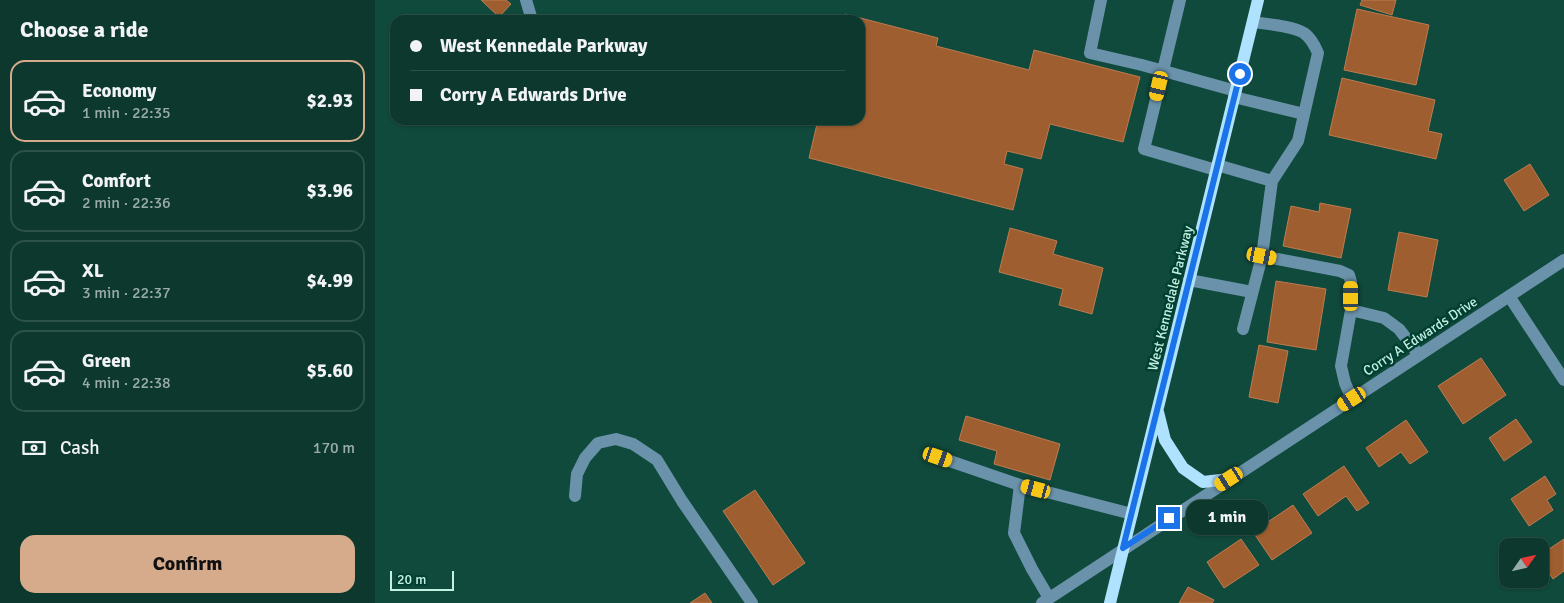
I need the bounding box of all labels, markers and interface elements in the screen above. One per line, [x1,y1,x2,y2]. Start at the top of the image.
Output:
text: Choose a ride [20,16,148,43]
text: West Kennedale Parkway [440,34,647,58]
route start [1229,63,1251,85]
car [1148,70,1169,102]
icon: car [22,79,67,124]
text: Economy [82,79,156,103]
text: Corry A Edwards Drive [440,83,627,107]
text: $2.93 [307,89,353,113]
text: 1 min · 22:35 [82,103,171,123]
icon: car [22,169,67,214]
text: Comfort [82,169,151,193]
text: $3.96 [307,179,353,203]
text: 2 min · 22:36 [82,193,171,213]
street label: West Kennedale Parkway [1144,223,1197,372]
car [1245,246,1278,266]
icon: car [22,259,67,304]
text: XL [82,259,104,283]
text: $4.99 [307,269,353,293]
car [1343,281,1358,311]
text: 3 min · 22:37 [82,283,171,303]
street label: Corry A Edwards Drive [1360,293,1481,380]
icon: car [22,349,67,394]
text: Green [82,349,131,373]
text: $5.60 [307,359,353,383]
text: 4 min · 22:38 [82,373,171,393]
car [1335,385,1368,413]
icon: cash [20,434,48,462]
text: Cash [60,436,100,460]
text: 170 m [313,438,355,458]
car [921,445,954,469]
car [1212,465,1245,493]
car [1019,478,1052,500]
callout: 1 min [1187,500,1269,536]
route end [1158,507,1180,529]
text: 1 min [1208,507,1246,527]
button: Confirm [20,535,355,593]
north arrow [1499,538,1549,588]
map controls [1499,538,1549,588]
scale bar [390,568,454,591]
text: 20 m [397,571,426,588]

